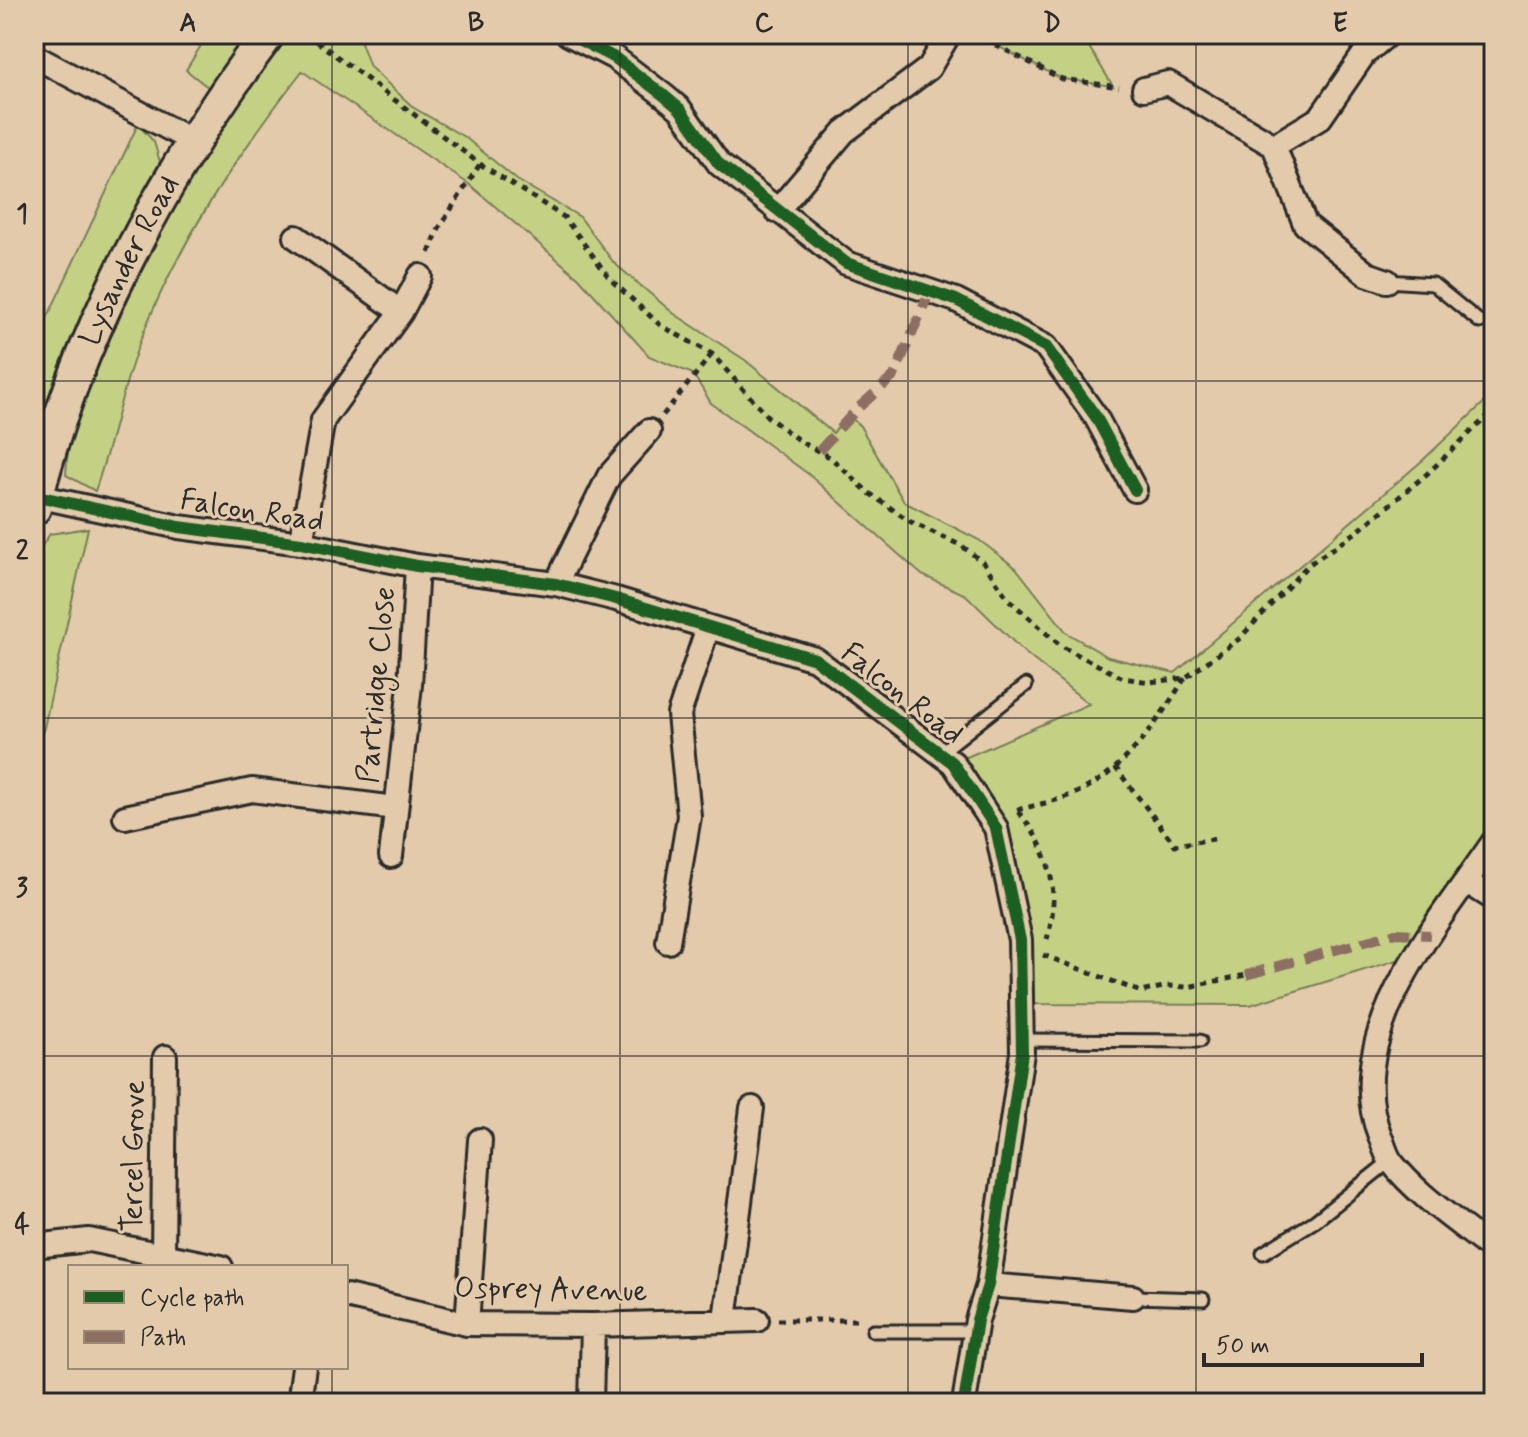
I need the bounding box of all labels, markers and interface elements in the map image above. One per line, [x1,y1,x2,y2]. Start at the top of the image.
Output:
text: A [179,7,197,41]
text: B [468,7,484,41]
text: C [755,7,774,41]
text: D [1043,7,1061,41]
text: E [1332,7,1348,41]
street label: Lysander Road [70,168,189,351]
text: 1 [16,198,28,232]
street label: Falcon Road [177,480,327,542]
text: 2 [16,535,29,569]
street label: Partridge Close [349,585,407,785]
street label: Falcon Road [833,634,971,754]
text: 3 [16,872,28,906]
street label: Tercel Grove [113,1080,155,1232]
text: 4 [14,1209,30,1243]
legend [68,1265,348,1369]
street label: Osprey Avenue [454,1269,648,1311]
text: Cycle path [140,1283,245,1314]
scale bar [1204,1317,1422,1367]
text: Path [140,1323,186,1354]
text: 50 m [1216,1331,1270,1362]

